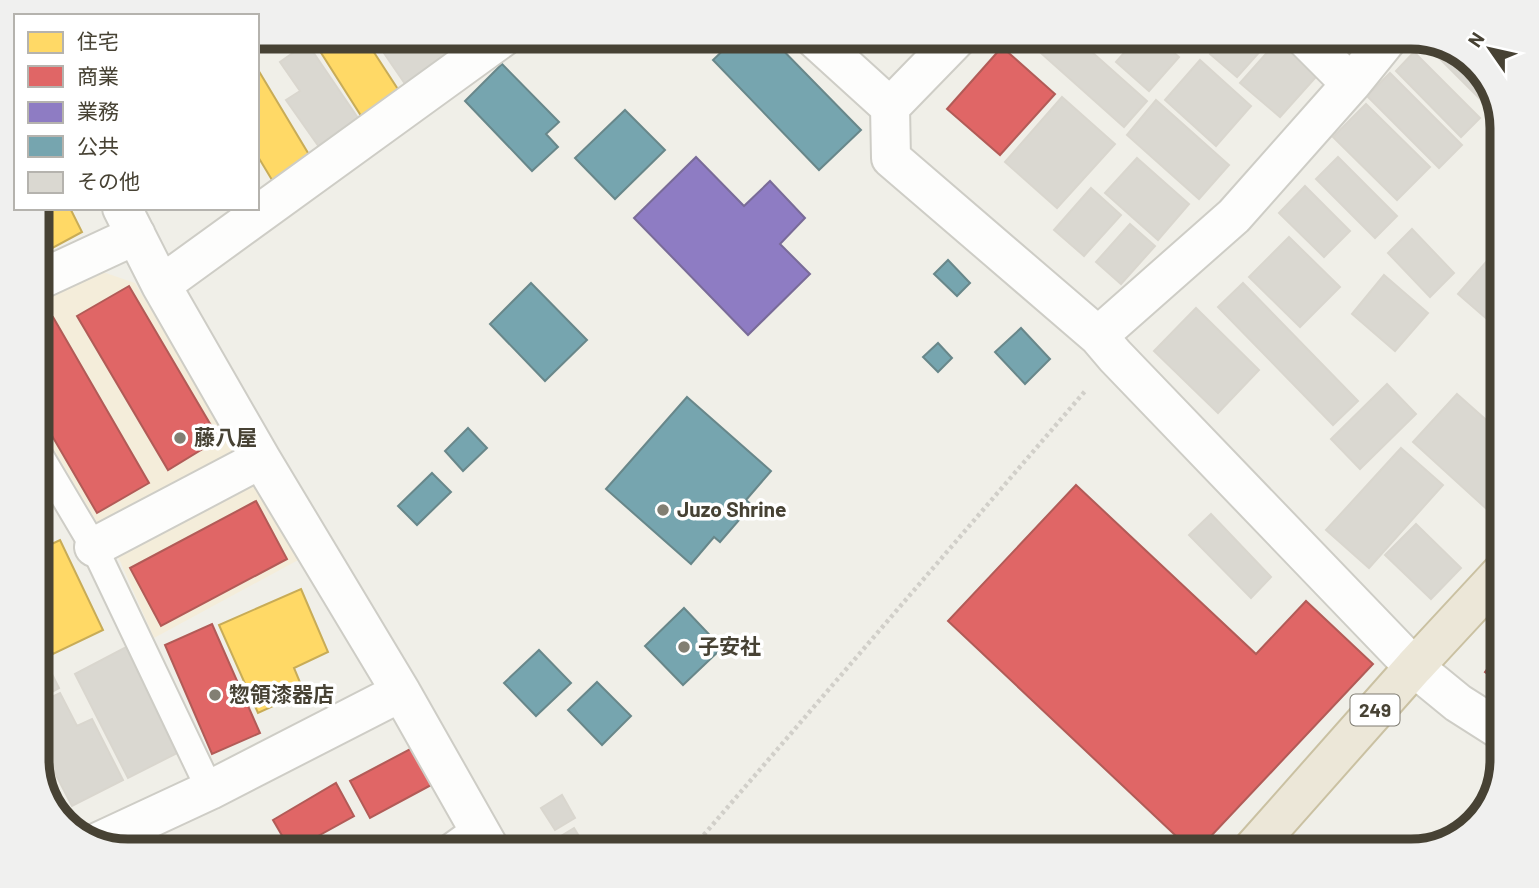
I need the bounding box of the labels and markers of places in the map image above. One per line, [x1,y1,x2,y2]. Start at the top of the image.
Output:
place label: 藤八屋 [194,424,257,449]
marker: 藤八屋 [172,430,188,446]
place label: Juzo Shrine [677,496,787,521]
marker: Juzo Shrine [655,502,671,518]
place label: 子安社 [698,633,761,658]
marker: 子安社 [676,639,692,655]
place label: 惣領漆器店 [229,681,334,706]
marker: 惣領漆器店 [207,687,223,703]

